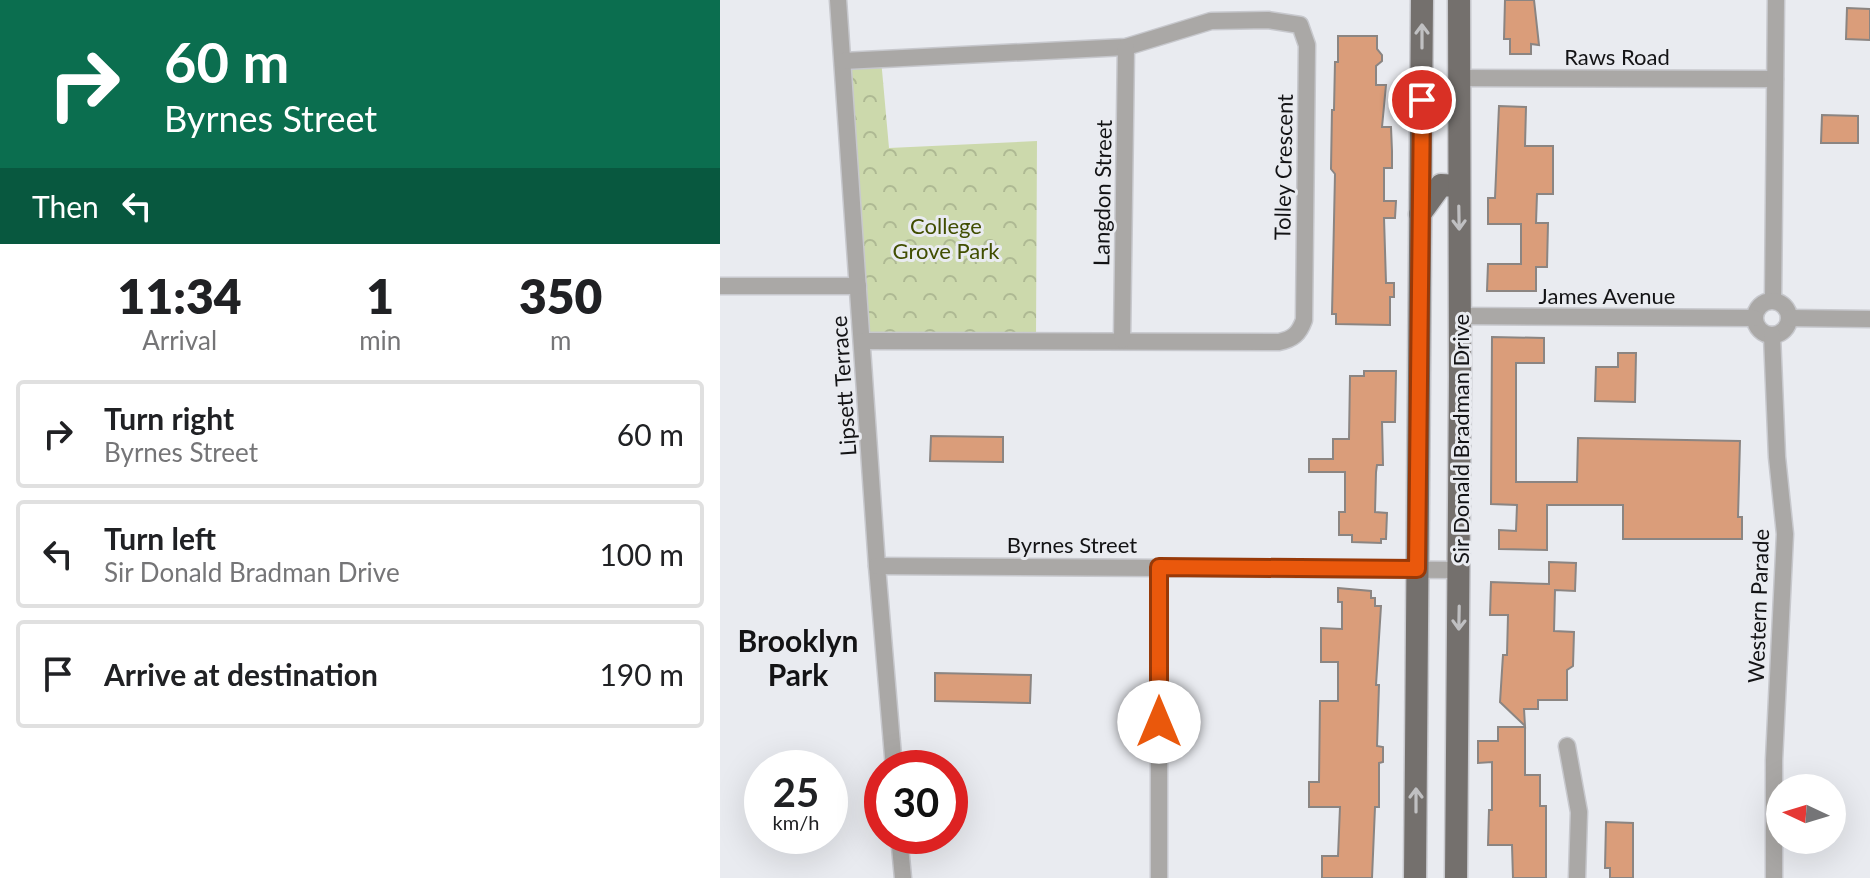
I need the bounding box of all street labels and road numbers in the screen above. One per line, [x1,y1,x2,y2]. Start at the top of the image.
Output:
street label: Raws Road [1564,43,1670,70]
street label: Tolley Crescent [1268,94,1298,240]
street label: Langdon Street [1087,119,1117,266]
street label: James Avenue [1539,282,1675,309]
street label: Sir Donald Bradman Drive [1447,314,1474,564]
street label: Lipsett Terrace [825,315,861,457]
street label: Western Parade [1742,528,1774,684]
street label: Byrnes Street [1007,531,1137,558]

